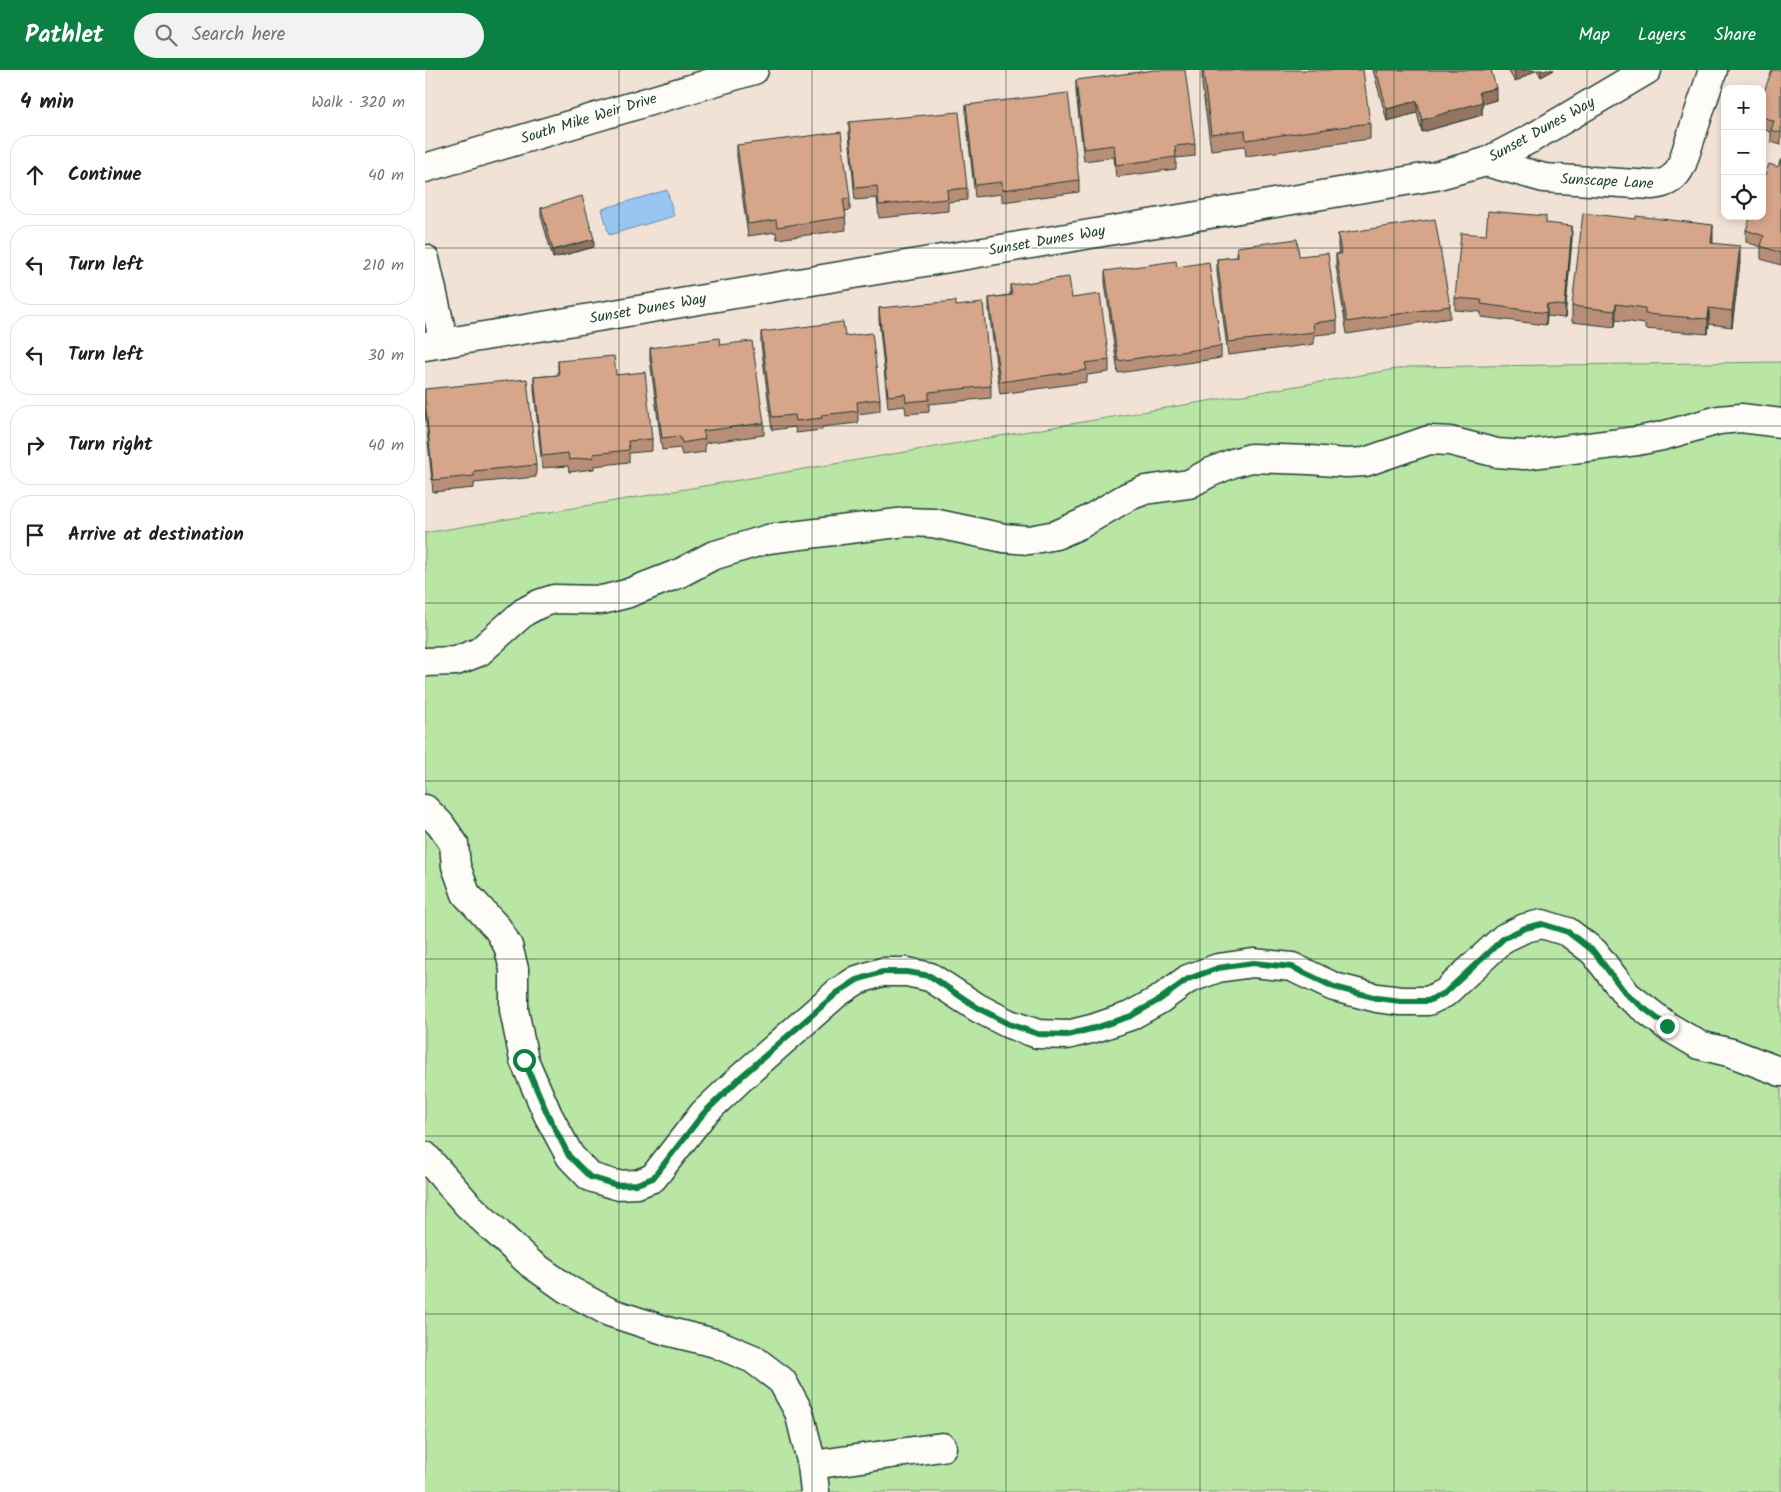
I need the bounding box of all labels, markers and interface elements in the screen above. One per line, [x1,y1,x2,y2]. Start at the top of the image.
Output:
search box [134,13,484,58]
text: Pathlet [25,16,104,55]
text: Search here [192,20,285,50]
icon: search [152,21,180,49]
text: Map [1579,21,1610,50]
text: Layers [1638,21,1686,50]
text: Share [1714,21,1756,50]
map controls [1721,85,1766,220]
button: + [1721,85,1766,130]
text: 4 min [20,86,74,119]
street label: South Mike Weir Drive [518,87,660,151]
text: Walk · 320 m [311,90,405,115]
street label: Sunset Dunes Way [1485,90,1600,169]
button: − [1721,130,1766,175]
text: Continue [68,160,141,190]
icon: ahead [21,161,49,189]
text: 40 m [368,163,404,188]
street label: Sunscape Lane [1560,168,1654,196]
button: locate [1721,175,1766,220]
street label: Sunset Dunes Way [987,219,1108,263]
text: Turn left [68,250,143,280]
icon: left [21,251,49,279]
text: 210 m [363,253,404,278]
street label: Sunset Dunes Way [588,287,709,331]
text: Turn left [68,340,143,370]
icon: left [21,341,49,369]
text: 30 m [368,343,404,368]
text: Turn right [68,430,153,460]
icon: right [21,431,49,459]
text: 40 m [368,433,404,458]
text: Arrive at destination [68,520,244,550]
icon: arrive [21,521,49,549]
route end [1656,1015,1679,1038]
route start [513,1049,536,1072]

